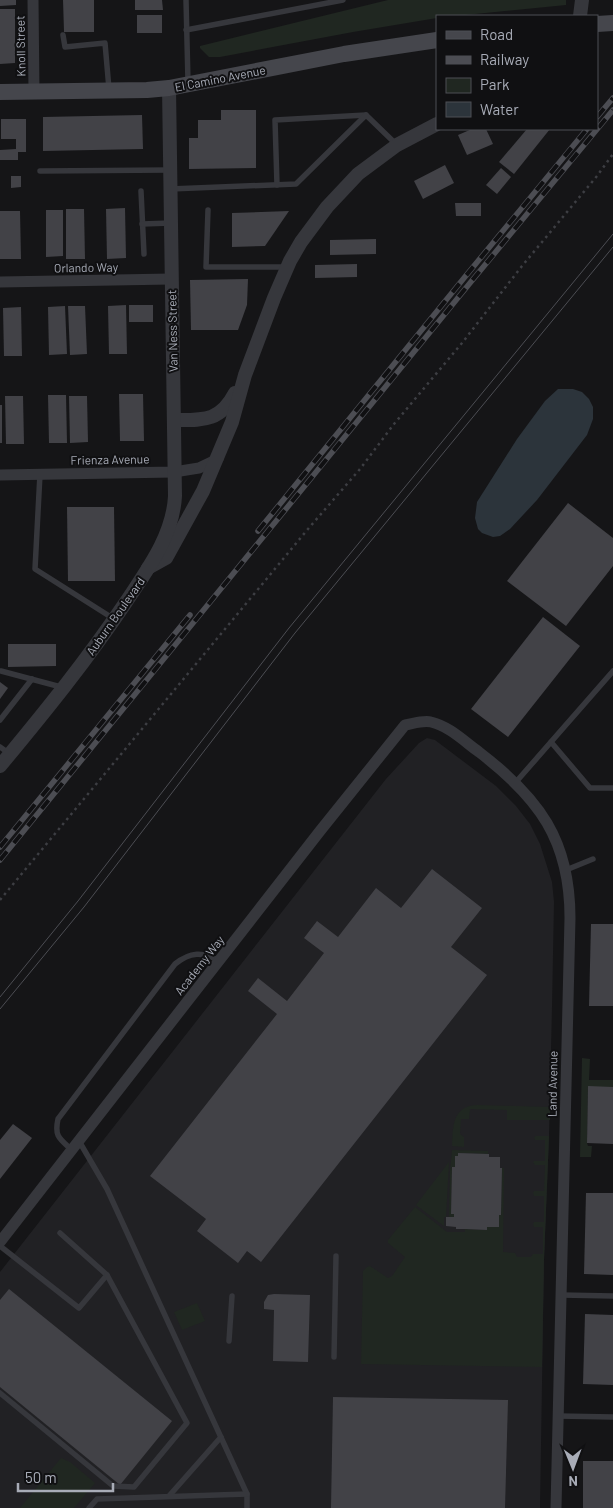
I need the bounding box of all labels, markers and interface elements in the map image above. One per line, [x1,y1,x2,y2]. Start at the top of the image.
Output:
street label: Knoll Street [12,15,28,77]
legend [436,15,598,130]
text: Road [480,25,513,43]
text: Railway [480,50,529,68]
street label: El Camino Avenue [173,62,267,94]
text: Park [480,75,510,93]
text: Water [480,100,519,118]
street label: Orlando Way [54,259,119,275]
street label: Van Ness Street [164,290,180,372]
street label: Frienza Avenue [70,451,150,467]
street label: Auburn Boulevard [83,574,147,658]
street label: Academy Way [171,932,227,998]
street label: Land Avenue [544,1051,560,1117]
north arrow [548,1443,598,1493]
scale bar [18,1460,112,1492]
text: 50 m [25,1468,57,1486]
text: N [568,1473,578,1490]

